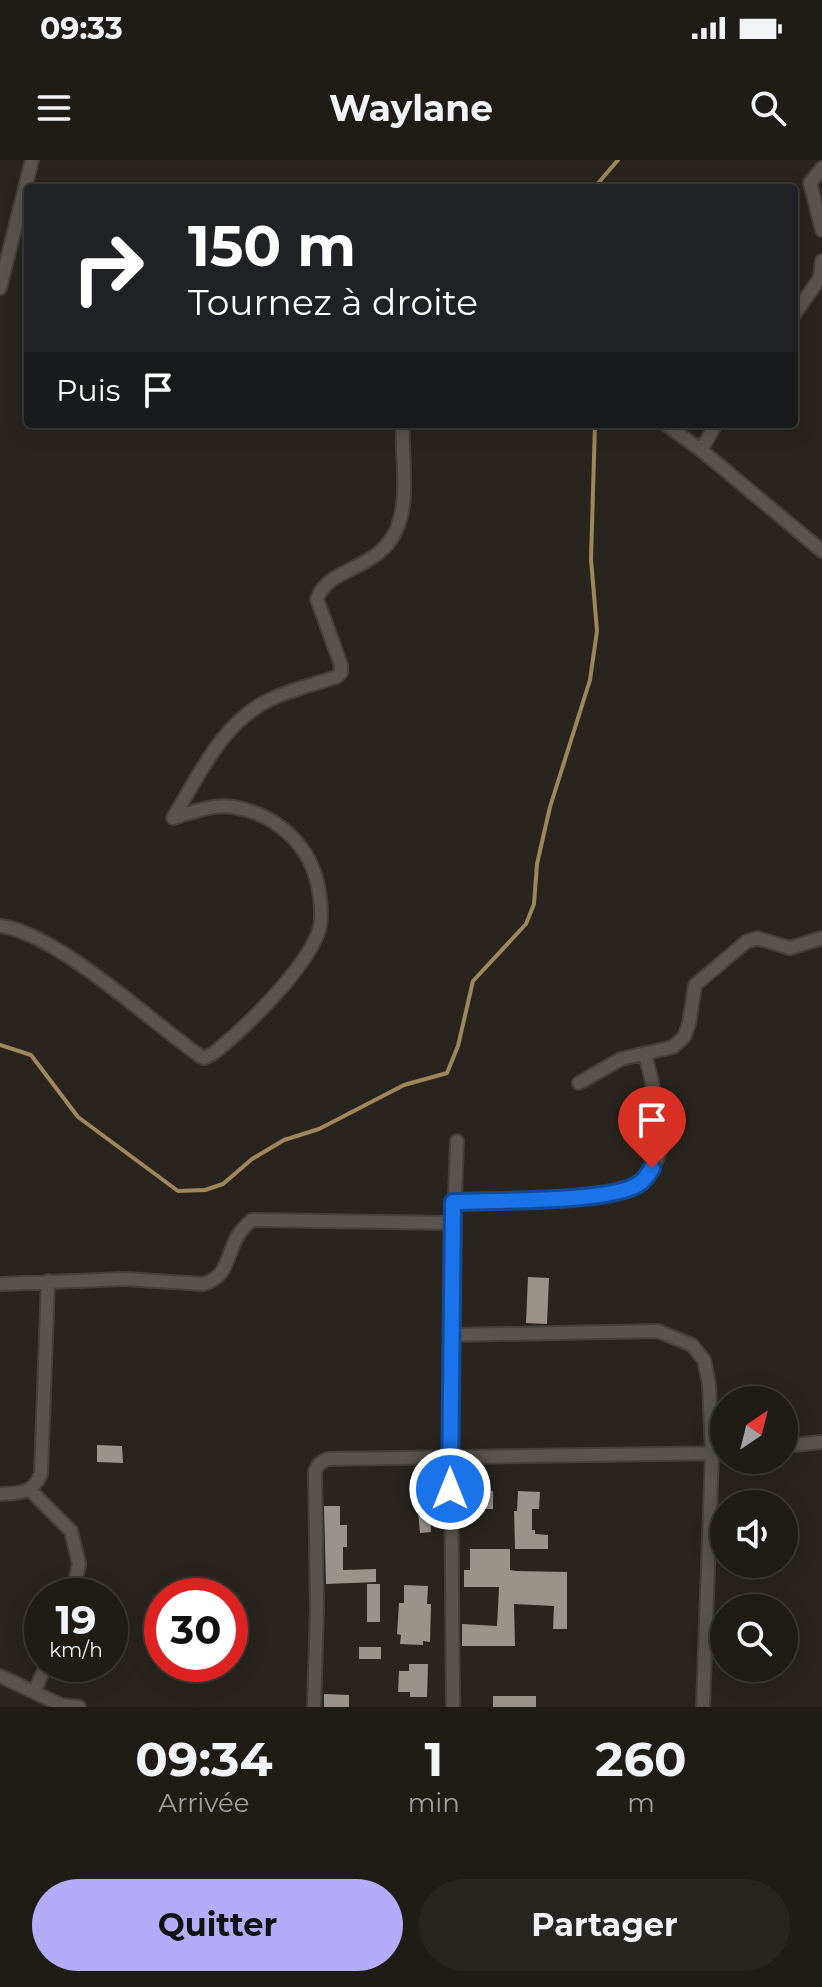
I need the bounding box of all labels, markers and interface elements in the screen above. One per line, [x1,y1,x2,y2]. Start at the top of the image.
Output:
text: 09:33 [40,10,123,47]
icon: menu [32,86,76,130]
text: Waylane [329,86,493,130]
icon: search [746,86,790,130]
text: 150 m [188,212,356,280]
icon: right [56,216,160,320]
text: Tournez à droite [188,280,478,324]
icon: arrive [136,368,180,412]
text: Puis [56,372,120,409]
pin [618,1086,686,1168]
icon: arrive [630,1098,674,1142]
north arrow [710,1386,798,1474]
map controls [710,1386,798,1682]
position arrow [408,1447,492,1531]
button: sound [710,1490,798,1578]
speed limit sign: 30 [144,1578,248,1682]
button: search [710,1594,798,1682]
text: 19 [55,1595,97,1644]
text: km/h [49,1638,103,1662]
text: 09:34 [135,1730,273,1788]
text: 1 [424,1730,443,1788]
text: 260 [595,1730,687,1788]
text: Arrivée [158,1787,249,1819]
text: min [408,1787,460,1819]
text: m [627,1787,655,1819]
button: Quitter [32,1879,403,1971]
button: Partager [419,1879,790,1971]

